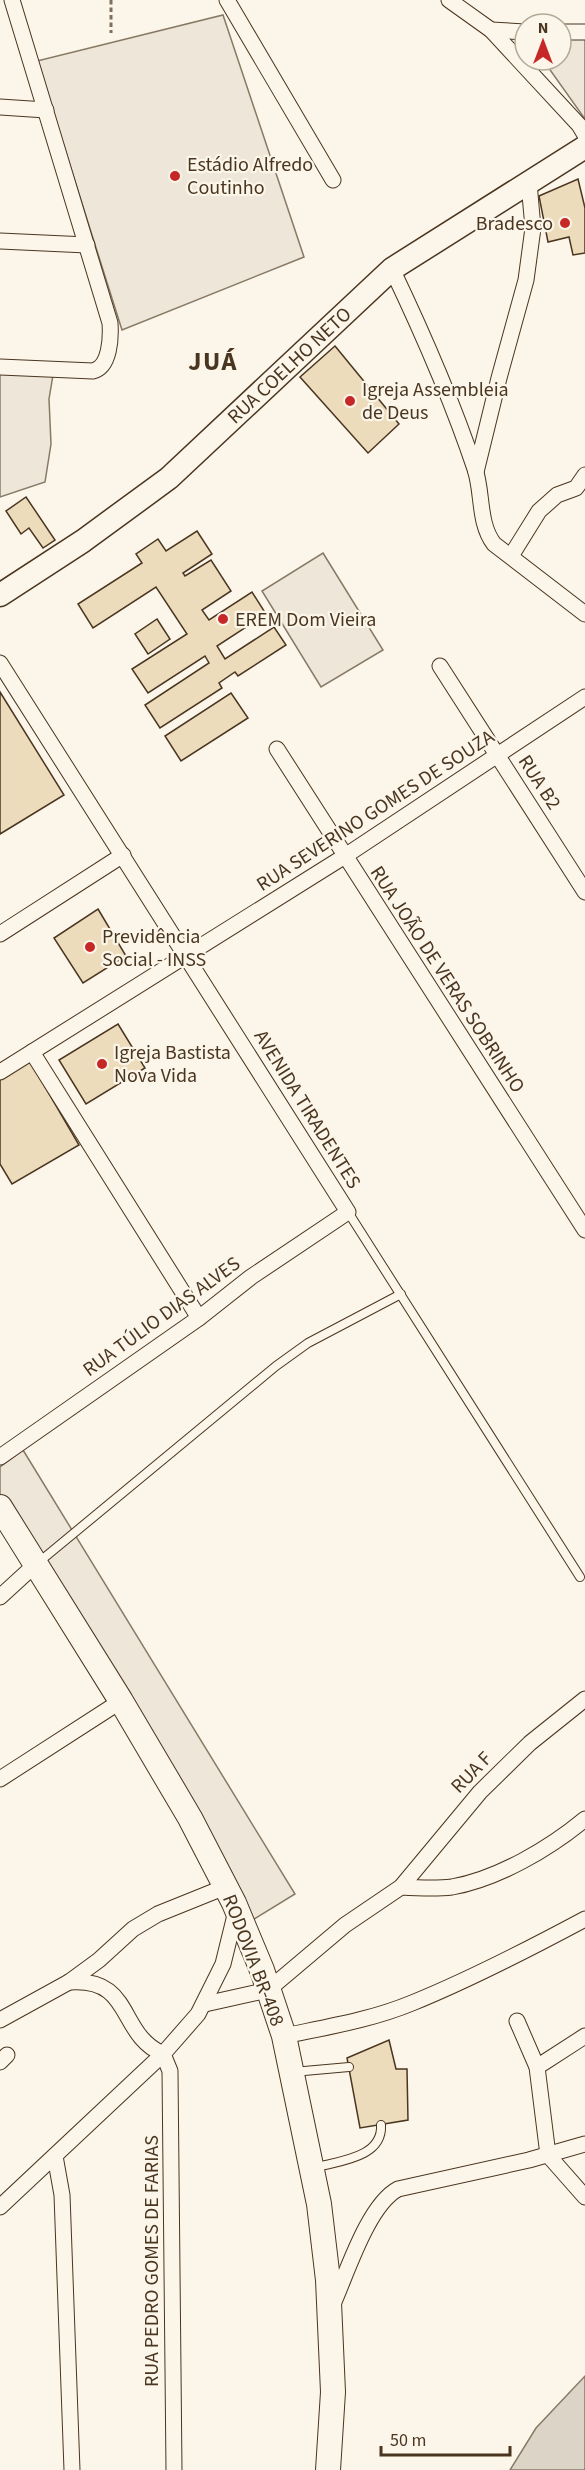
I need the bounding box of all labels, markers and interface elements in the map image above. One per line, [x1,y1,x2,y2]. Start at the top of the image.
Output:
north arrow [513,12,573,72]
text: N [538,17,548,39]
place label: Estádio Alfredo Coutinho [187,151,313,202]
marker: Estádio Alfredo Coutinho [168,169,182,183]
place label: Bradesco [476,210,553,238]
marker: Bradesco [558,216,572,230]
street label: RUA COELHO NETO [221,301,358,431]
district label: JUÁ [188,343,238,380]
place label: Igreja Assembleia de Deus [362,376,509,427]
marker: Igreja Assembleia de Deus [343,394,357,408]
place label: EREM Dom Vieira [235,606,376,634]
marker: EREM Dom Vieira [216,612,230,626]
street label: RUA SEVERINO GOMES DE SOUZA [251,723,500,898]
street label: RUA B2 [511,750,567,816]
street label: RUA JOÃO DE VERAS SOBRINHO [363,861,531,1099]
place label: Previdência Social - INSS [102,923,206,974]
marker: Previdência Social - INSS [83,940,97,954]
street label: AVENIDA TIRADENTES [247,1025,367,1194]
place label: Igreja Bastista Nova Vida [114,1039,231,1090]
marker: Igreja Bastista Nova Vida [95,1057,109,1071]
street label: RUA TÚLIO DIAS ALVES [77,1250,246,1383]
street label: RUA F [445,1745,499,1800]
street label: RODOVIA BR-408 [215,1890,291,2030]
street label: RUA PEDRO GOMES DE FARIAS [138,2135,166,2387]
scale bar [381,2419,510,2457]
text: 50 m [390,2428,426,2453]

